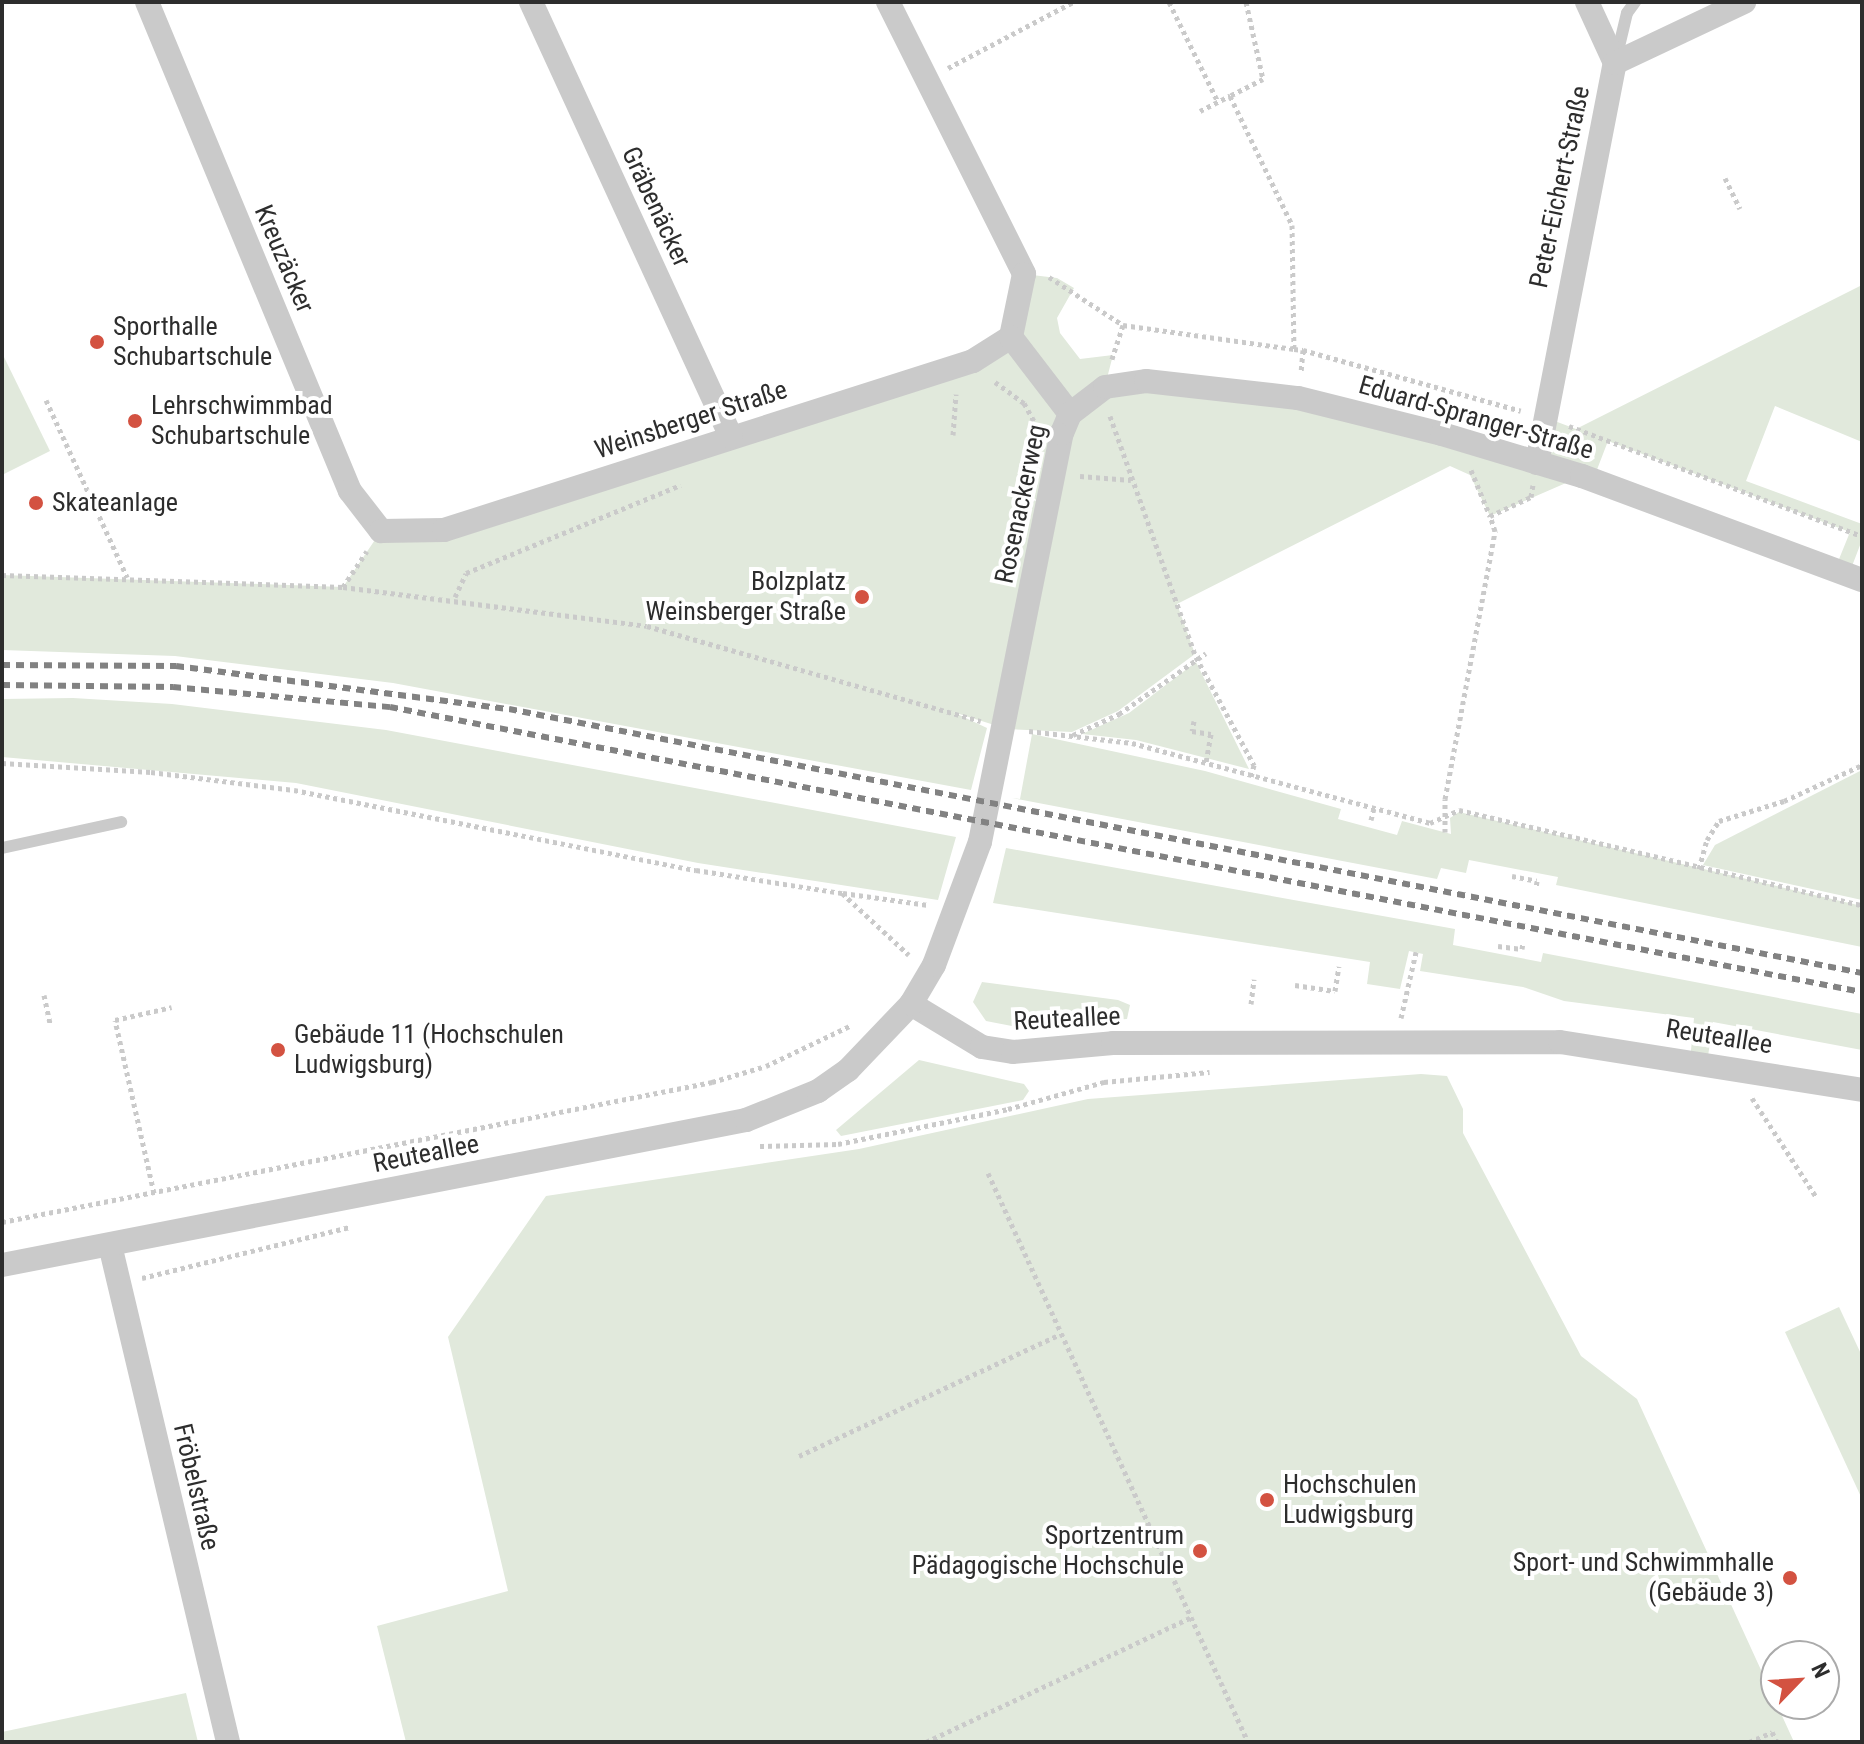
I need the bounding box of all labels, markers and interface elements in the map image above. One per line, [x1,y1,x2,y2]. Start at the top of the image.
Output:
street label: Peter-Eichert-Straße [1523,83,1597,291]
street label: Gräbenäcker [615,142,697,272]
street label: Kreuzäcker [247,200,321,318]
place label: Sporthalle Schubartschule [113,311,272,372]
marker: Sporthalle Schubartschule [88,333,106,351]
street label: Eduard-Spranger-Straße [1355,370,1597,466]
street label: Weinsberger Straße [591,374,791,466]
place label: Lehrschwimmbad Schubartschule [151,390,333,452]
marker: Lehrschwimmbad Schubartschule [126,412,144,430]
street label: Rosenackerweg [989,422,1053,586]
place label: Skateanlage [52,487,178,519]
marker: Skateanlage [27,494,45,512]
place label: Bolzplatz Weinsberger Straße [646,566,846,628]
marker: Bolzplatz Weinsberger Straße [853,588,871,606]
street label: Reuteallee [1013,1001,1121,1037]
street label: Reuteallee [1664,1013,1774,1061]
place label: Gebäude 11 (Hochschulen Ludwigsburg) [294,1019,564,1080]
marker: Gebäude 11 (Hochschulen Ludwigsburg) [269,1041,287,1059]
street label: Reuteallee [370,1128,482,1180]
street label: Fröbelstraße [166,1421,226,1553]
place label: Hochschulen Ludwigsburg [1283,1469,1416,1530]
marker: Hochschulen Ludwigsburg [1258,1491,1276,1509]
place label: Sportzentrum Pädagogische Hochschule [912,1520,1184,1582]
marker: Sportzentrum Pädagogische Hochschule [1191,1542,1209,1560]
place label: Sport- und Schwimmhalle (Gebäude 3) [1513,1547,1774,1608]
marker: Sport- und Schwimmhalle (Gebäude 3) [1781,1569,1799,1587]
north arrow [1760,1640,1840,1720]
text: N [1806,1659,1835,1682]

